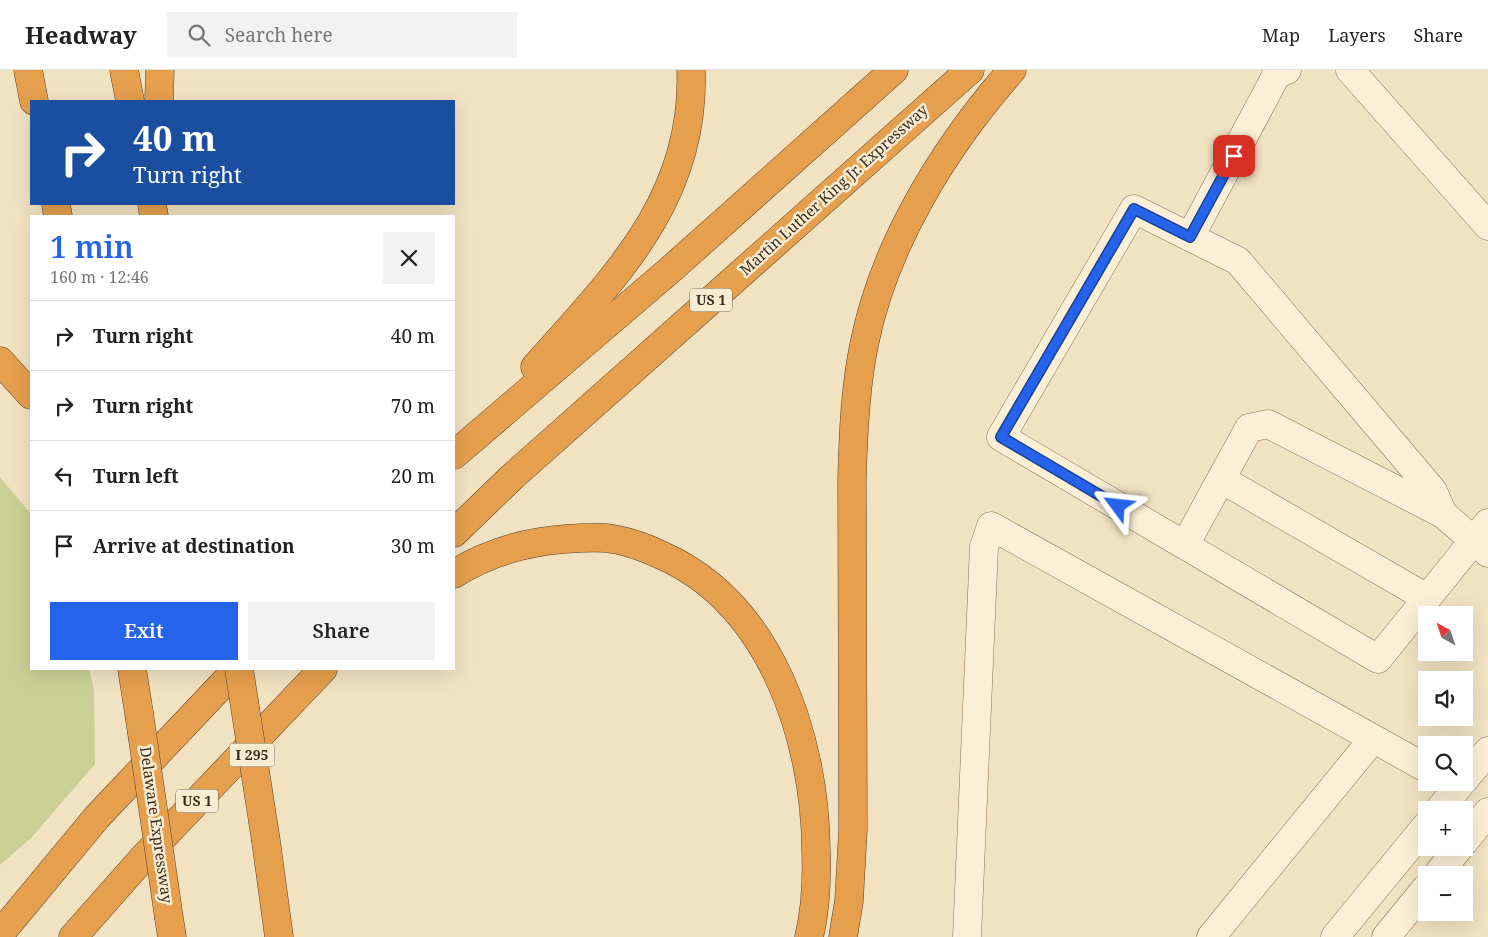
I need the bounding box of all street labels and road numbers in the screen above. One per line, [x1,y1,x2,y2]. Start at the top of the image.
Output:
street label: Martin Luther King Jr. Expressway [735,99,932,279]
road number: US 1 [690,288,732,312]
road number: I 295 [230,744,274,766]
street label: Delaware Expressway [136,745,178,905]
road number: US 1 [176,789,218,812]

